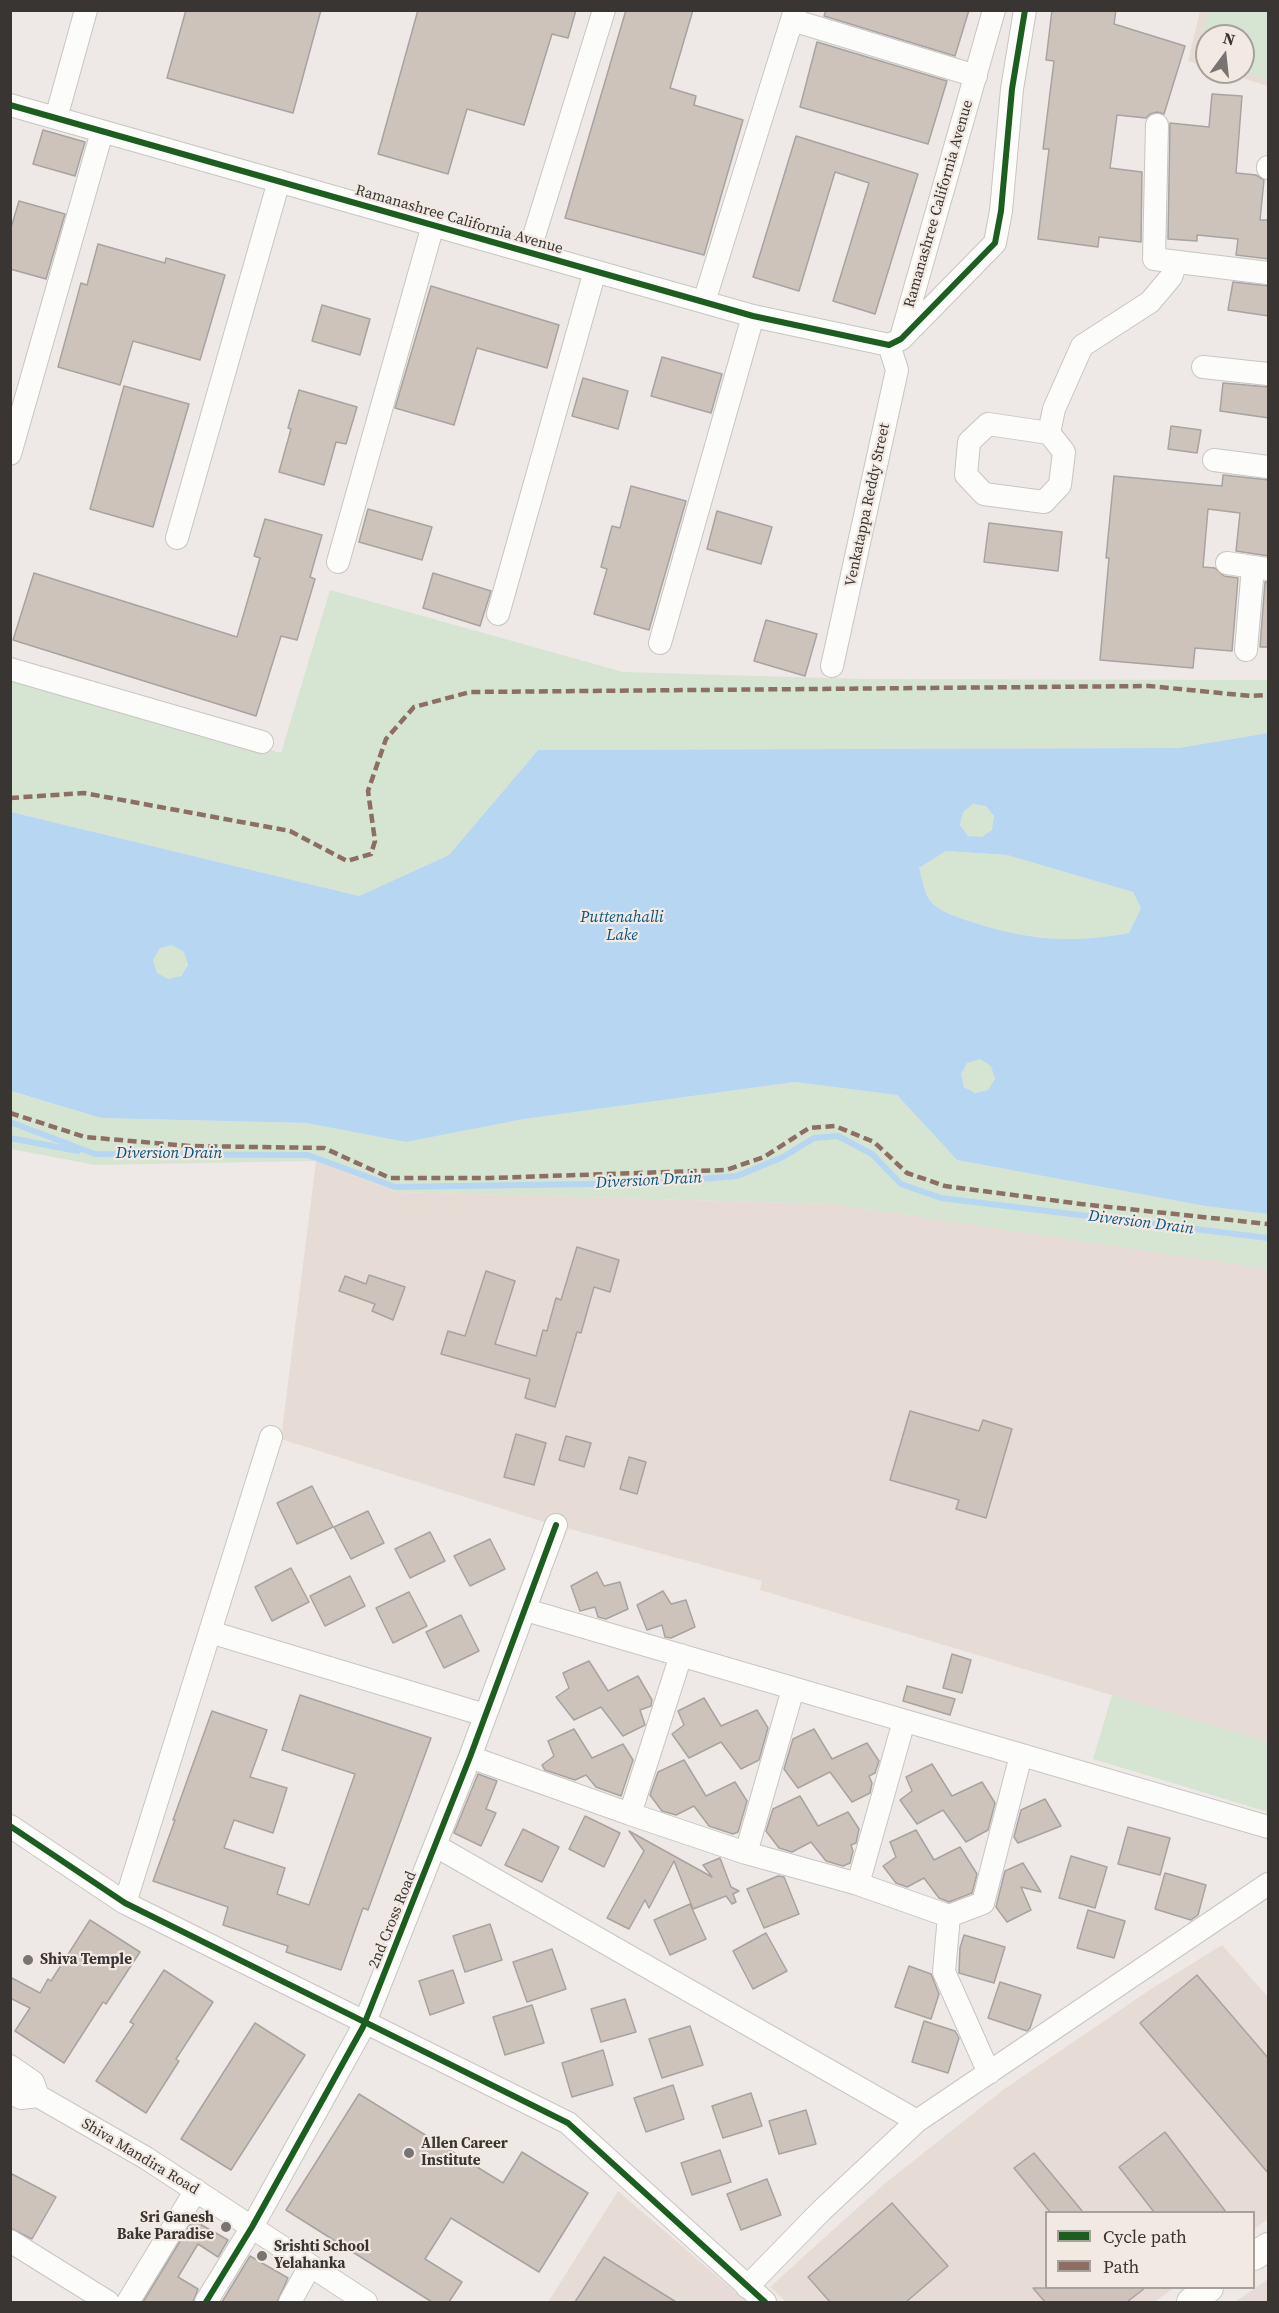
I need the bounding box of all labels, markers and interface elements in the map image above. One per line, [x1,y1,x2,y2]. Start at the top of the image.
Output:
north arrow [1195,24,1255,84]
text: N [1221,26,1238,51]
street label: Ramanashree California Avenue [901,98,977,310]
street label: Ramanashree California Avenue [353,182,565,258]
street label: Venkatappa Reddy Street [842,422,894,588]
water label: Puttenahalli Lake [580,908,664,946]
water label: Diversion Drain [116,1144,222,1164]
water label: Diversion Drain [595,1169,703,1193]
water label: Diversion Drain [1087,1207,1195,1239]
street label: 2nd Cross Road [365,1869,421,1971]
place label: Shiva Temple [40,1951,132,1969]
marker: Shiva Temple [21,1953,35,1967]
street label: Shiva Mandira Road [78,2115,202,2199]
place label: Allen Career Institute [421,2135,508,2170]
marker: Allen Career Institute [402,2146,416,2160]
place label: Sri Ganesh Bake Paradise [117,2209,214,2244]
legend [1045,2211,1255,2289]
marker: Sri Ganesh Bake Paradise [219,2220,233,2234]
text: Cycle path [1103,2224,1187,2249]
place label: Srishti School Yelahanka [274,2238,369,2273]
marker: Srishti School Yelahanka [255,2249,269,2263]
text: Path [1103,2254,1139,2279]

